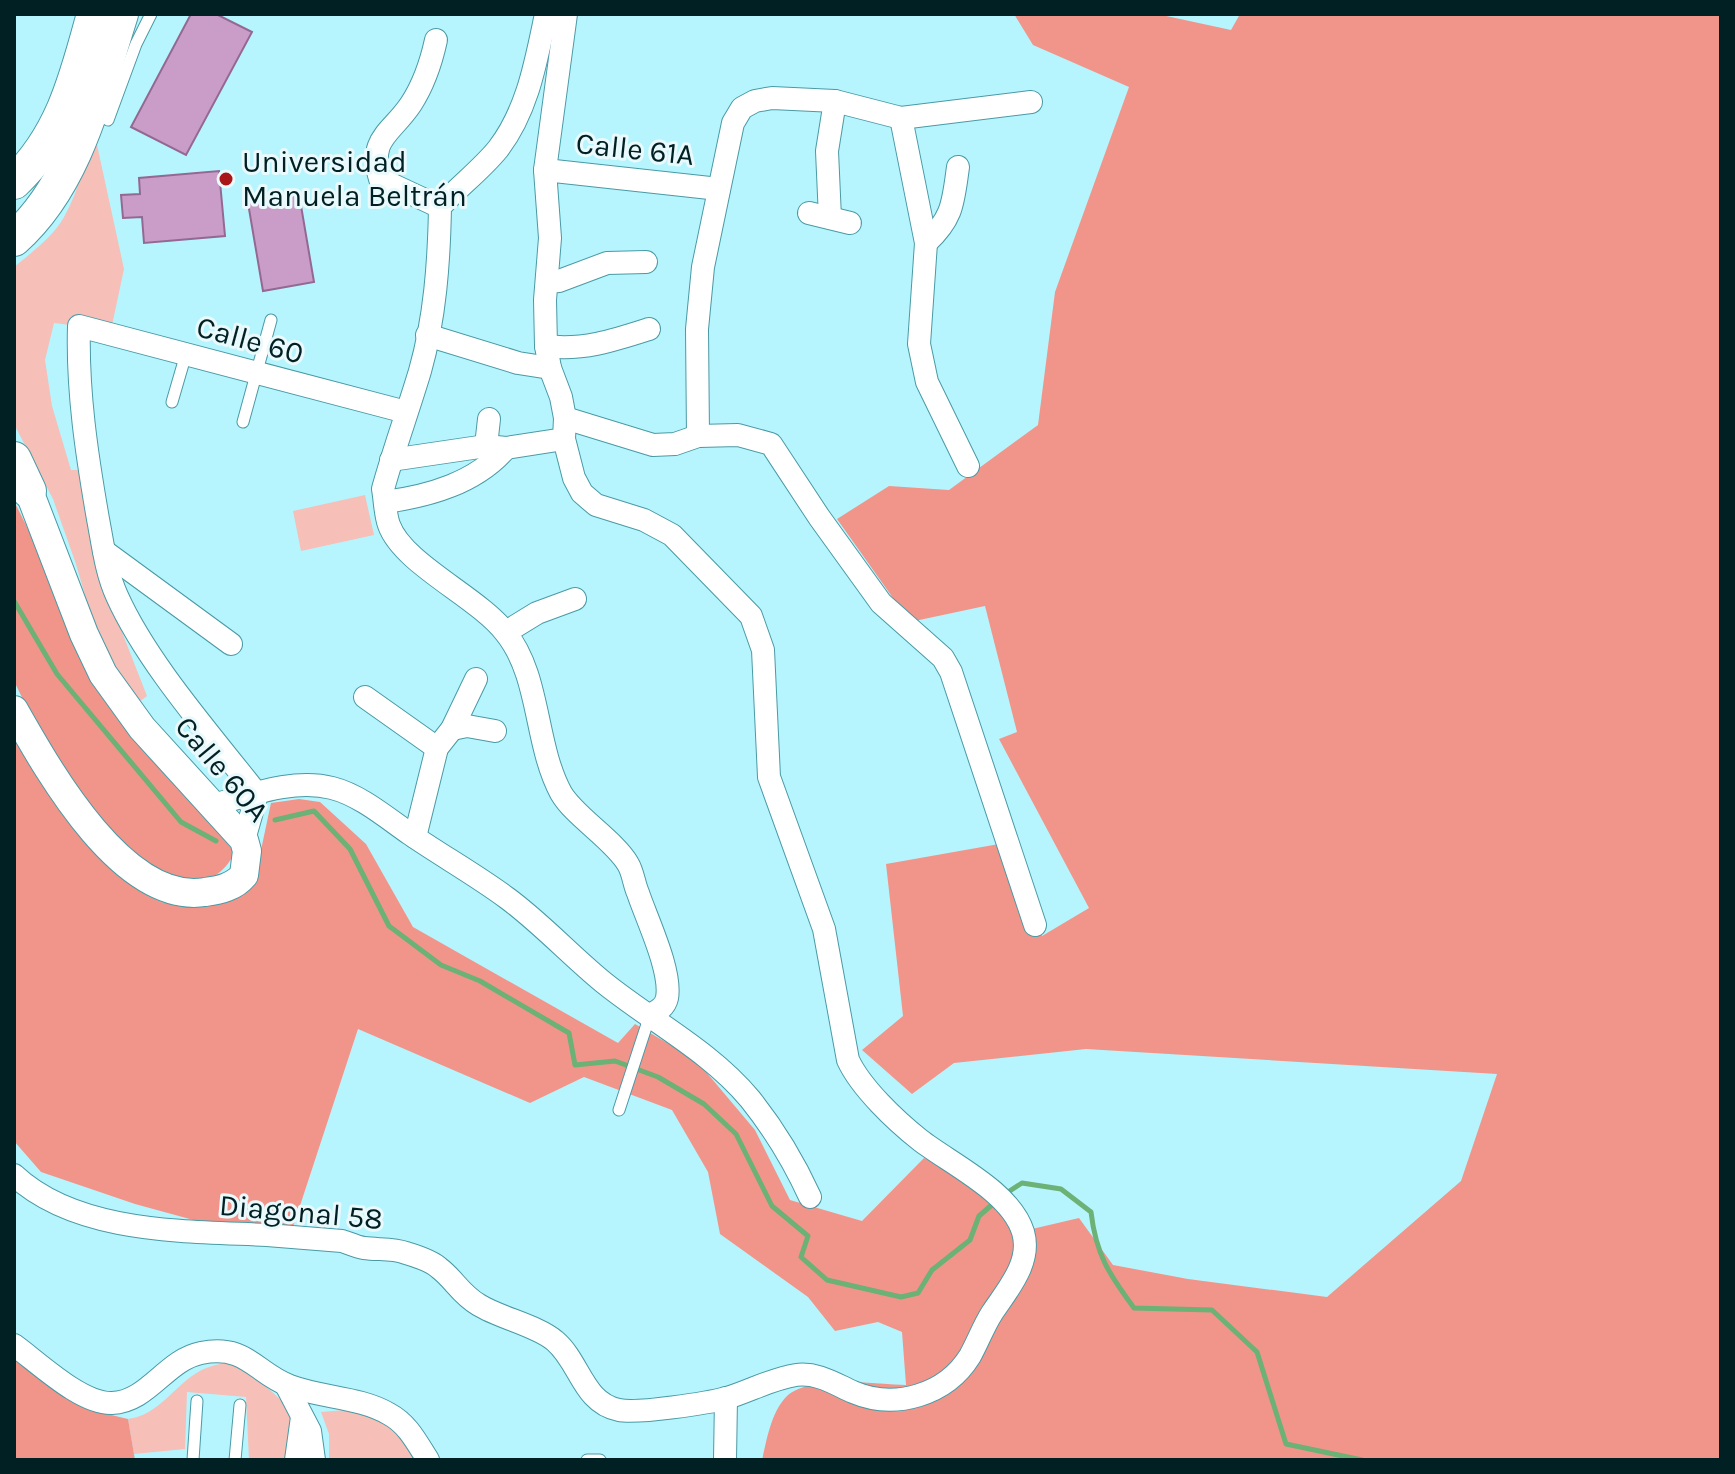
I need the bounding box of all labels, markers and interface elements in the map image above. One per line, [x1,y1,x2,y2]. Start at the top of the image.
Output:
street label: Calle 61A [574,125,696,173]
place label: Universidad Manuela Beltrán [242,144,467,214]
marker: Universidad Manuela Beltrán [217,170,235,188]
street label: Calle 60 [193,308,307,372]
street label: Calle 60A [168,709,276,829]
street label: Diagonal 58 [218,1187,384,1237]

